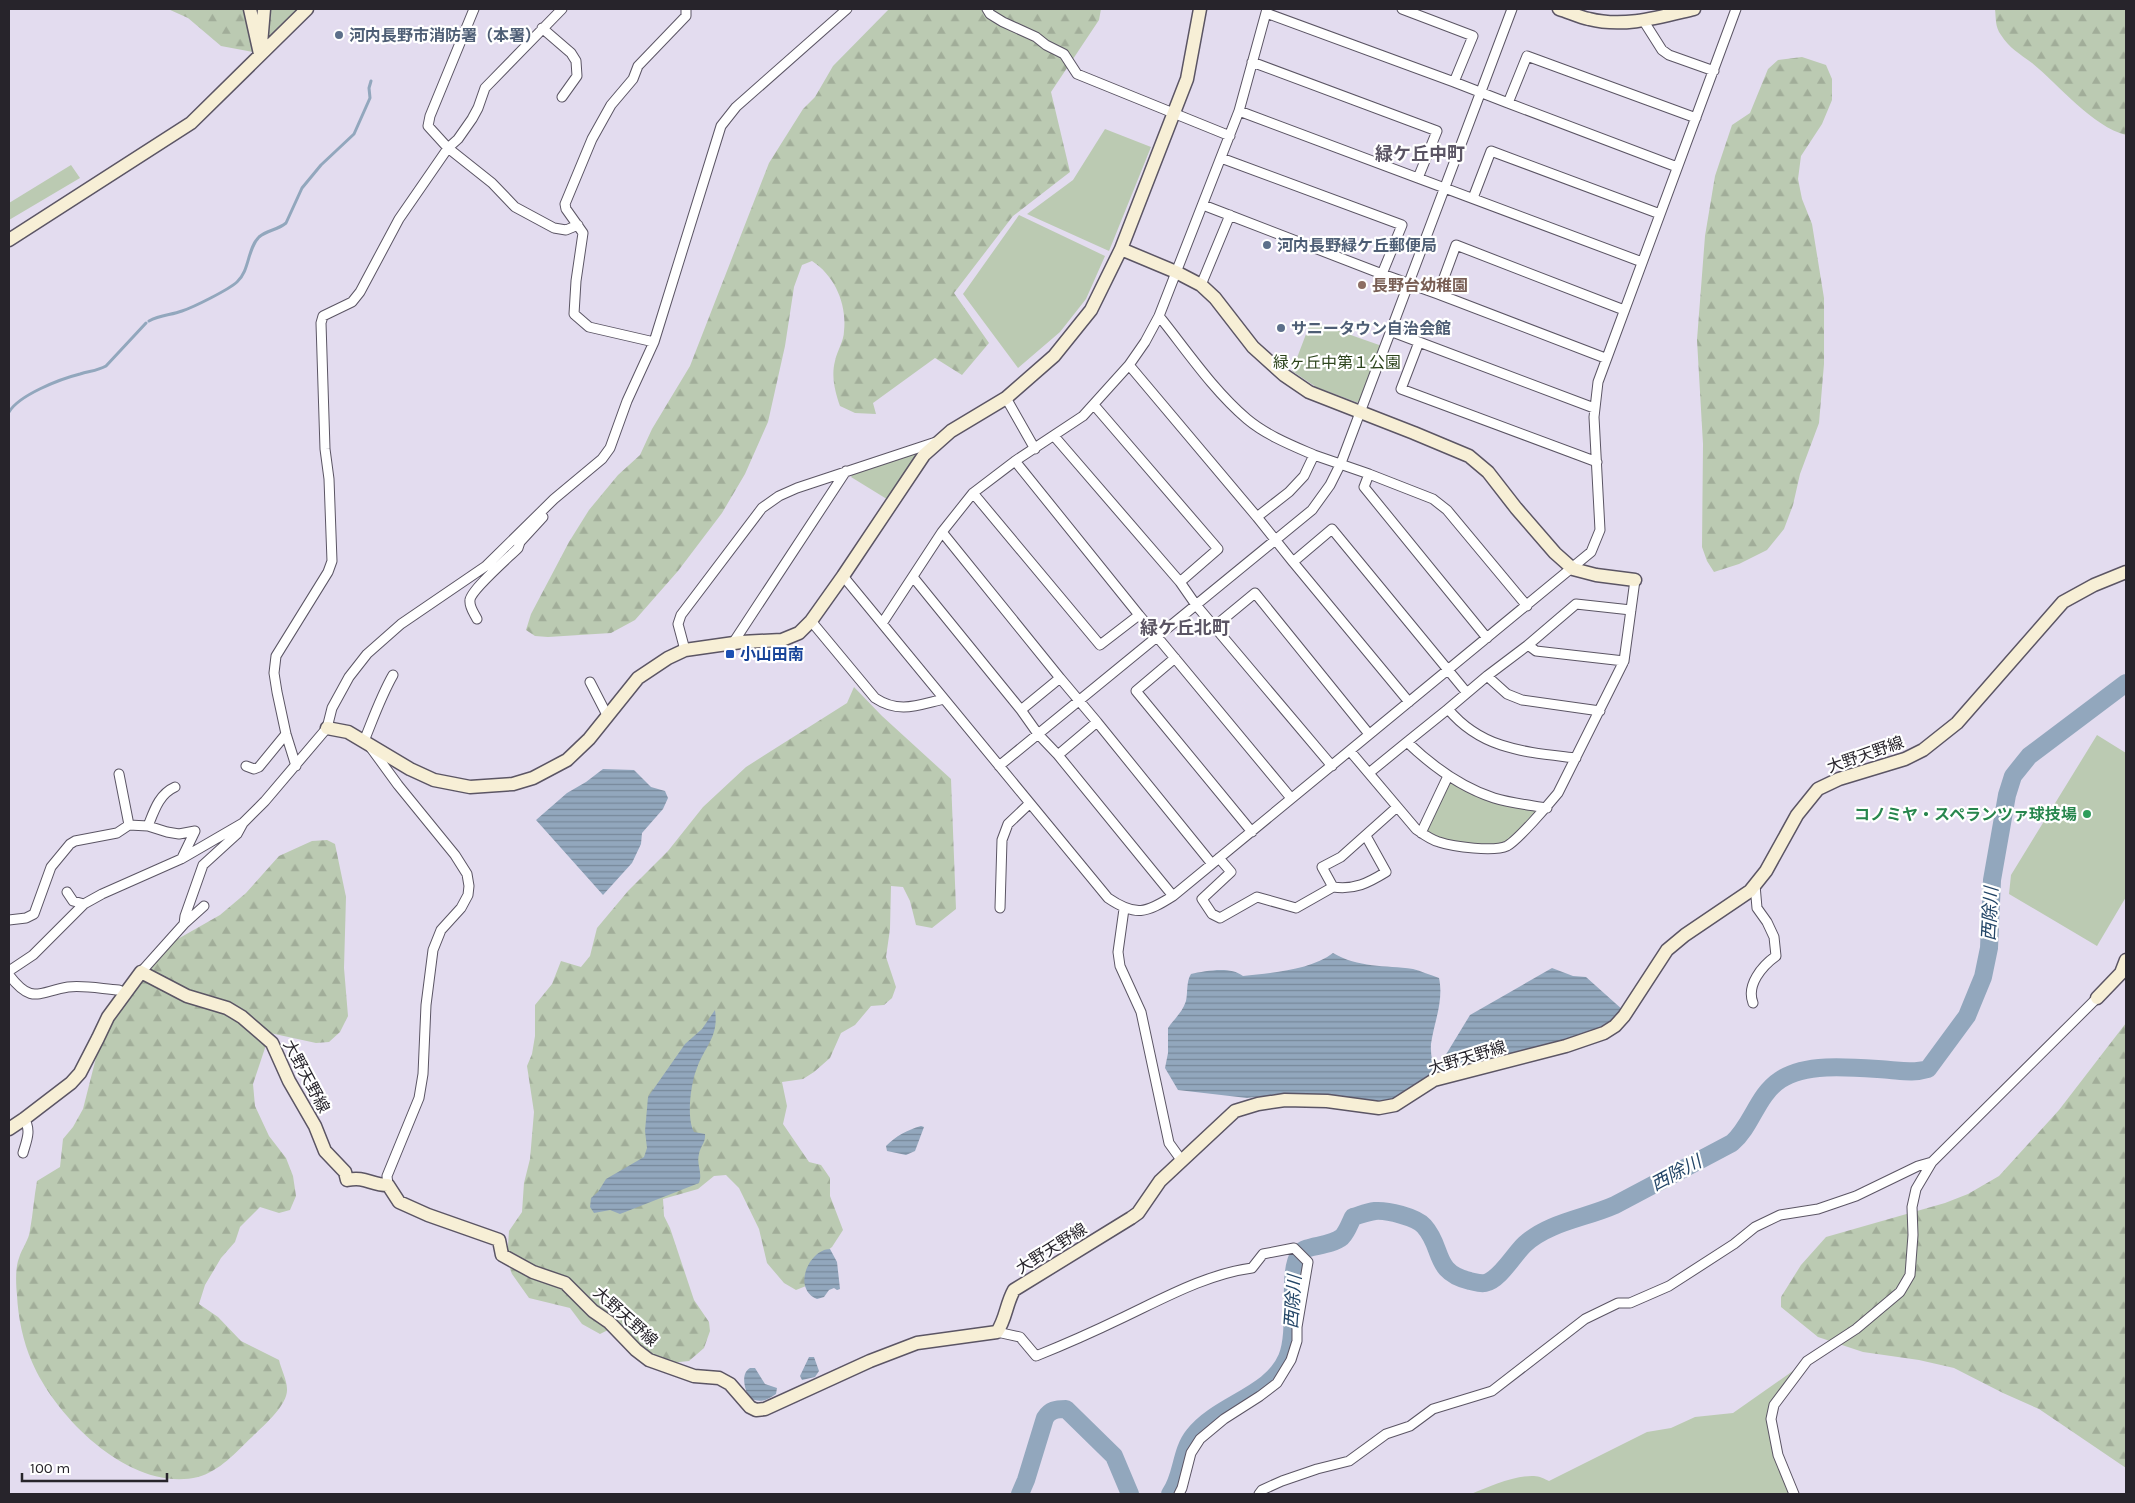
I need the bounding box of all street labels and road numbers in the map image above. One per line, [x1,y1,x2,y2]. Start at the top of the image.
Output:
street label: 大野天野線 [1824,732,1906,776]
street label: 大野天野線 [279,1036,334,1116]
street label: 大野天野線 [1426,1037,1508,1078]
street label: 大野天野線 [1012,1219,1090,1278]
street label: 大野天野線 [590,1283,662,1350]

